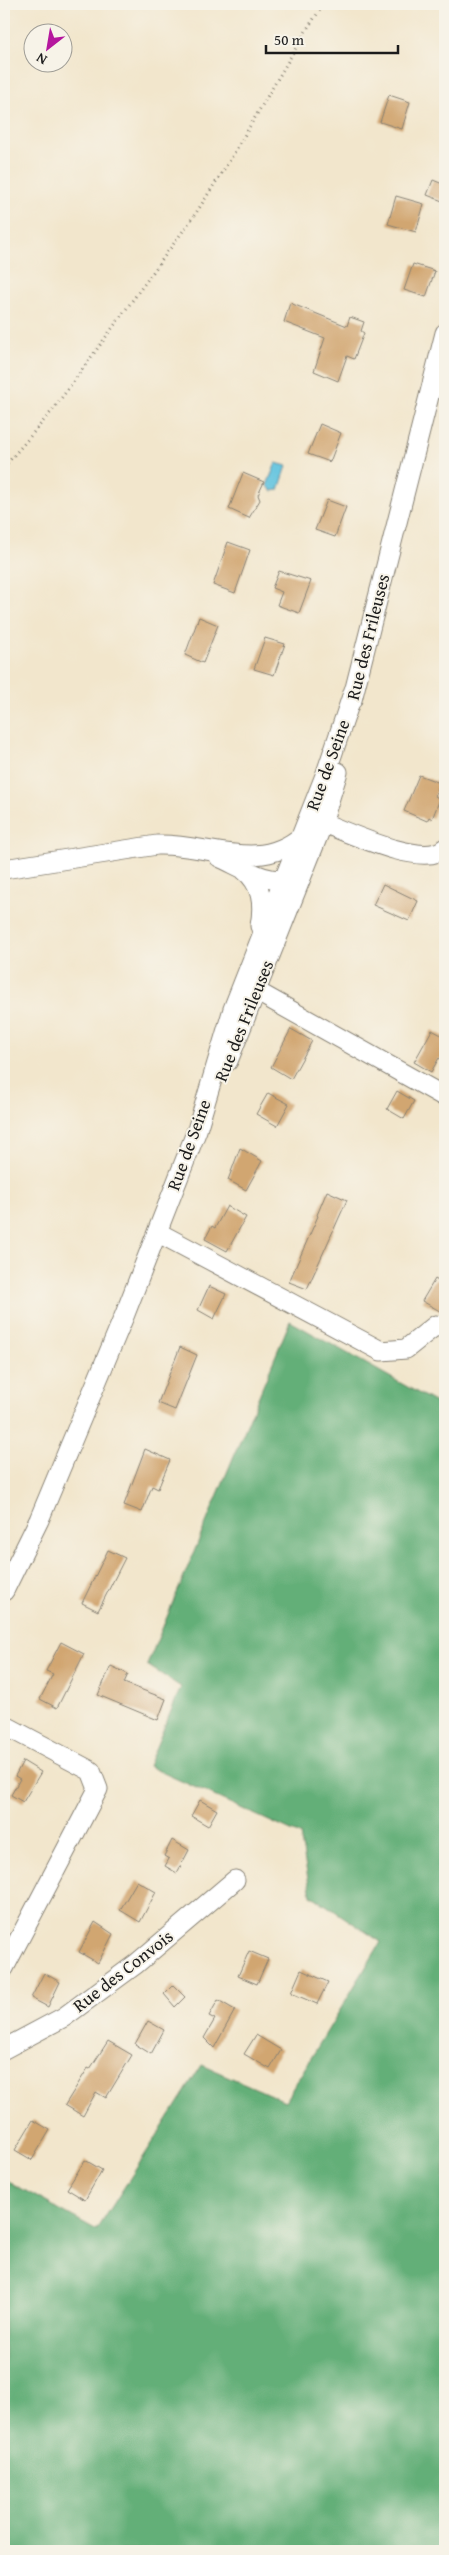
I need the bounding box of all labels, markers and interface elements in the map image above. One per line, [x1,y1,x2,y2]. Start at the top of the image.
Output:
north arrow [22,22,72,72]
scale bar [266,22,399,54]
text: 50 m [274,29,305,50]
text: N [32,48,50,70]
street label: Rue des Frileuses [339,571,396,703]
street label: Rue de Seine [299,715,357,814]
street label: Rue des Frileuses [207,956,280,1086]
street label: Rue de Seine [160,1095,218,1194]
street label: Rue des Convois [67,1923,179,2018]

